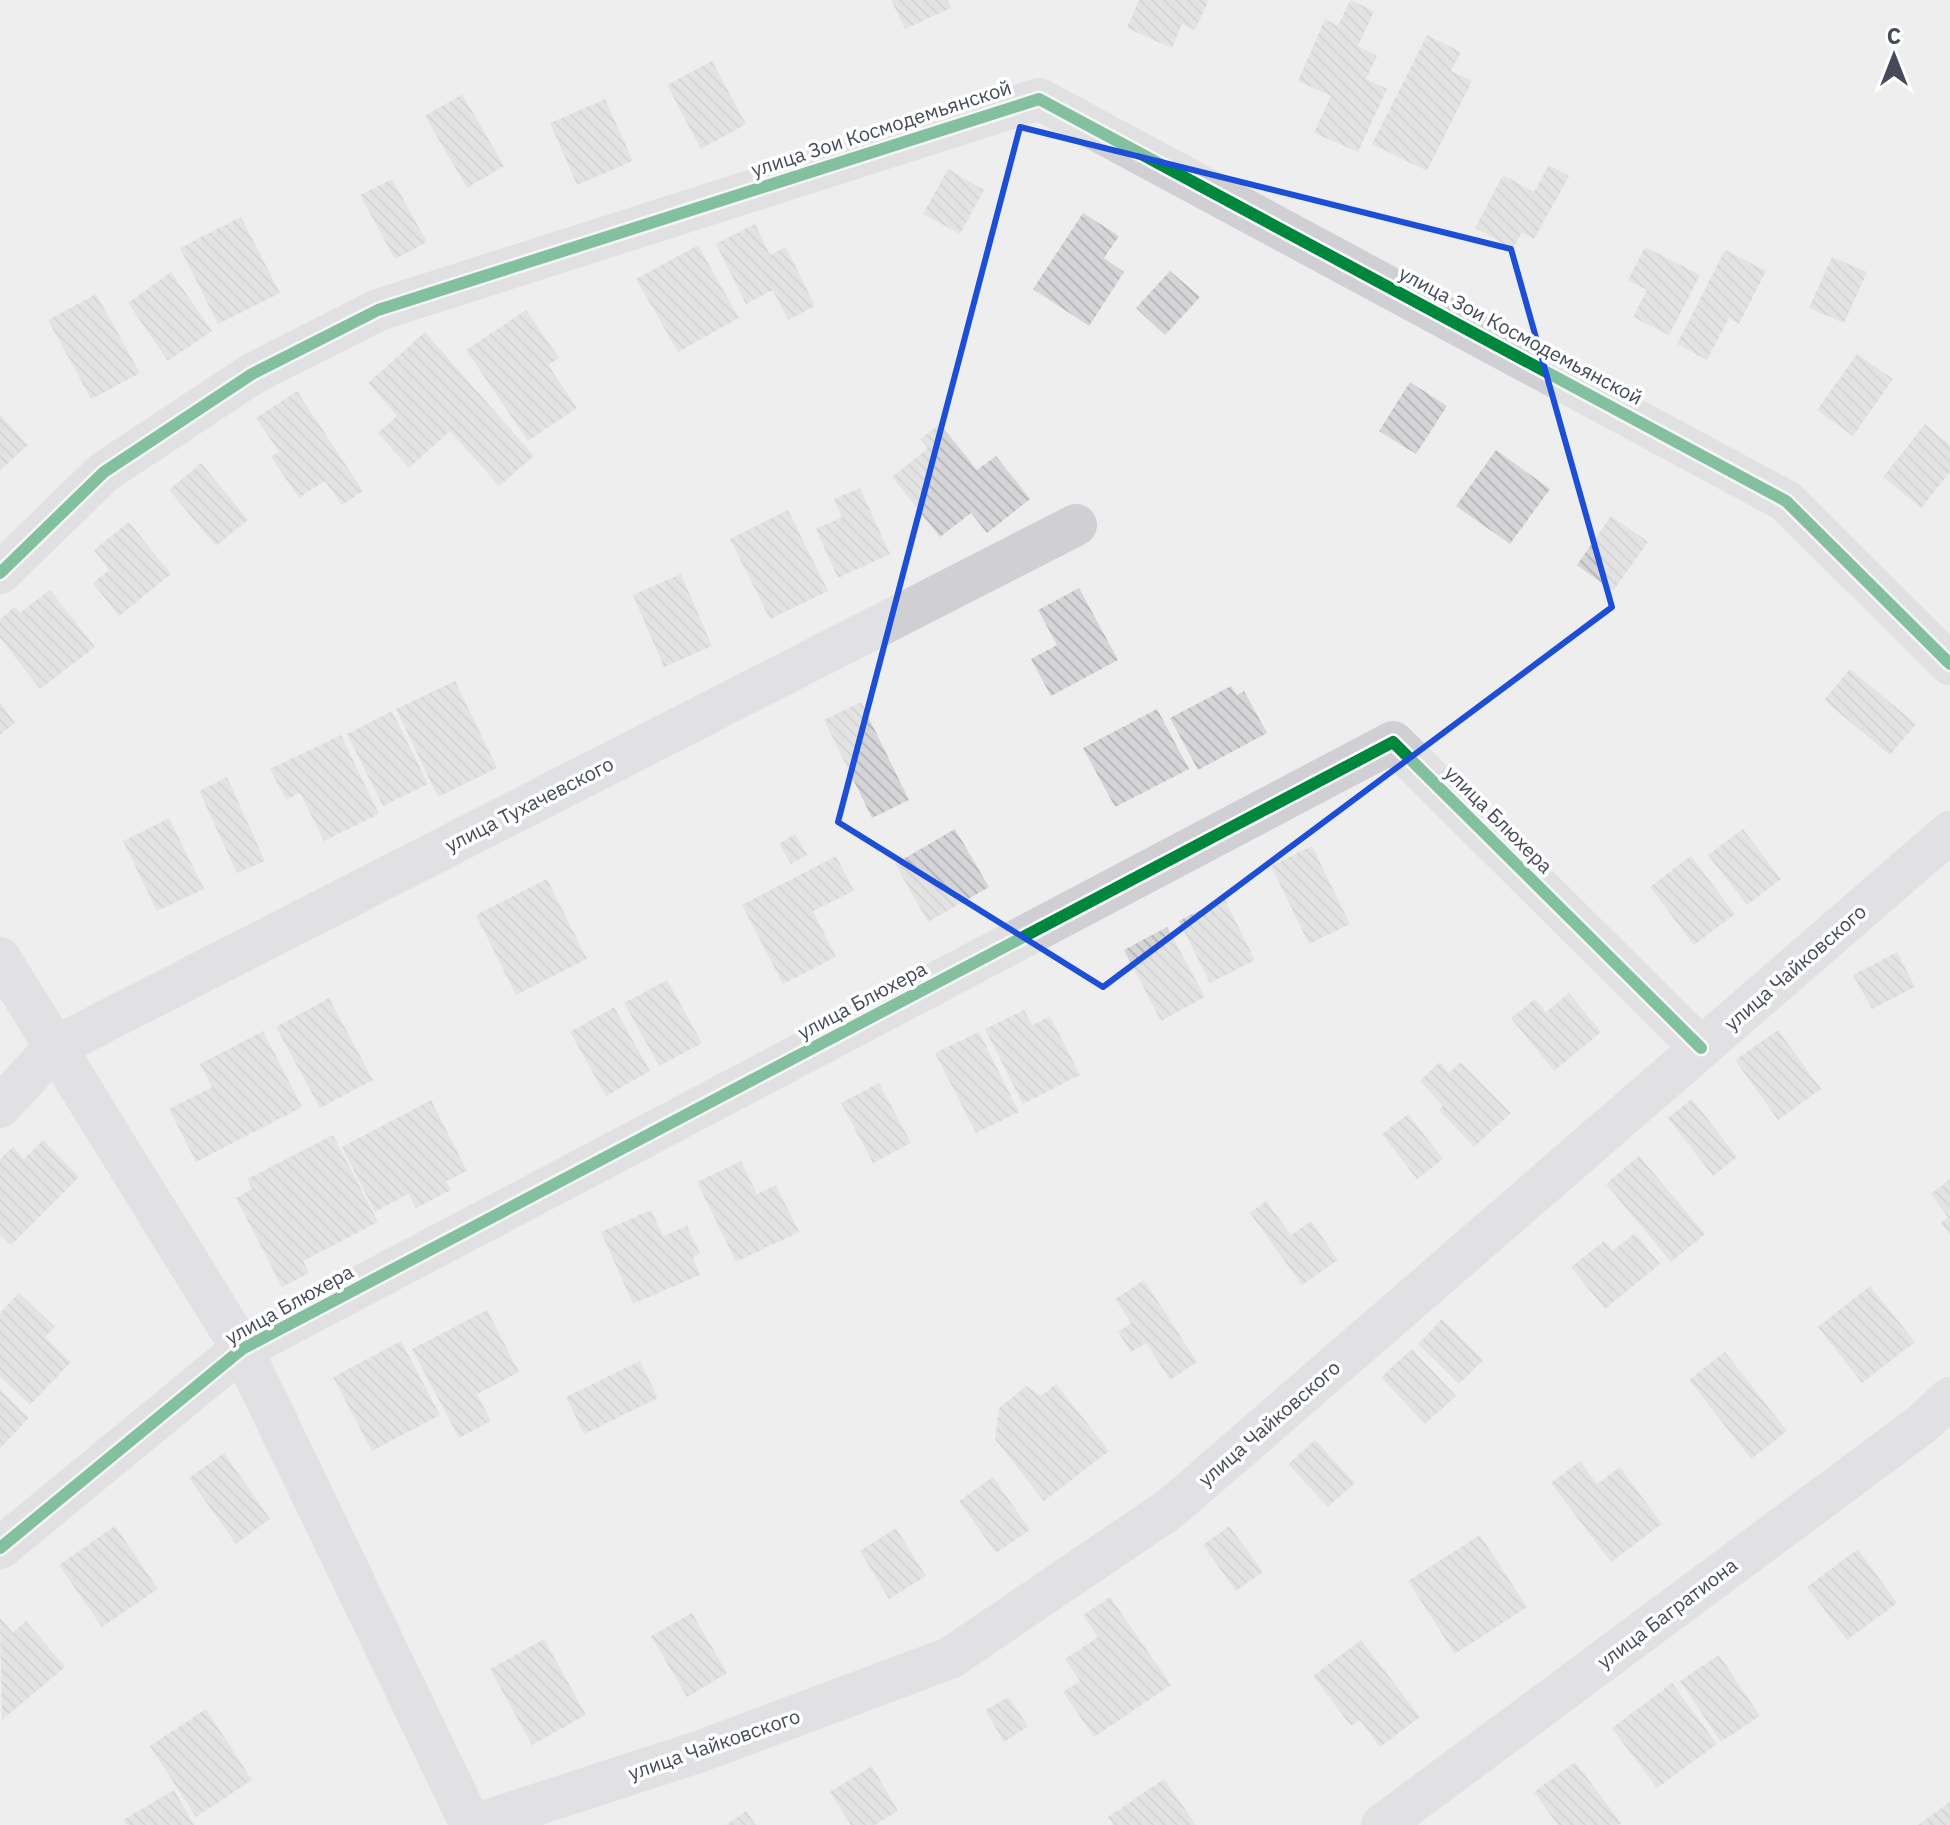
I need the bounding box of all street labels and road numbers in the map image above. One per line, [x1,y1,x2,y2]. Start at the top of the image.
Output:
street label: улица Зои Космодемьянской [747,73,1015,183]
street label: улица Зои Космодемьянской [1395,259,1647,411]
street label: улица Тухачевского [440,750,618,858]
street label: улица Блюхера [1439,759,1559,879]
street label: улица Чайковского [1718,898,1872,1036]
street label: улица Блюхера [793,954,932,1045]
street label: улица Блюхера [220,1257,358,1350]
street label: улица Чайковского [1192,1354,1346,1492]
street label: улица Багратиона [1591,1551,1743,1675]
street label: улица Чайковского [625,1702,803,1786]

